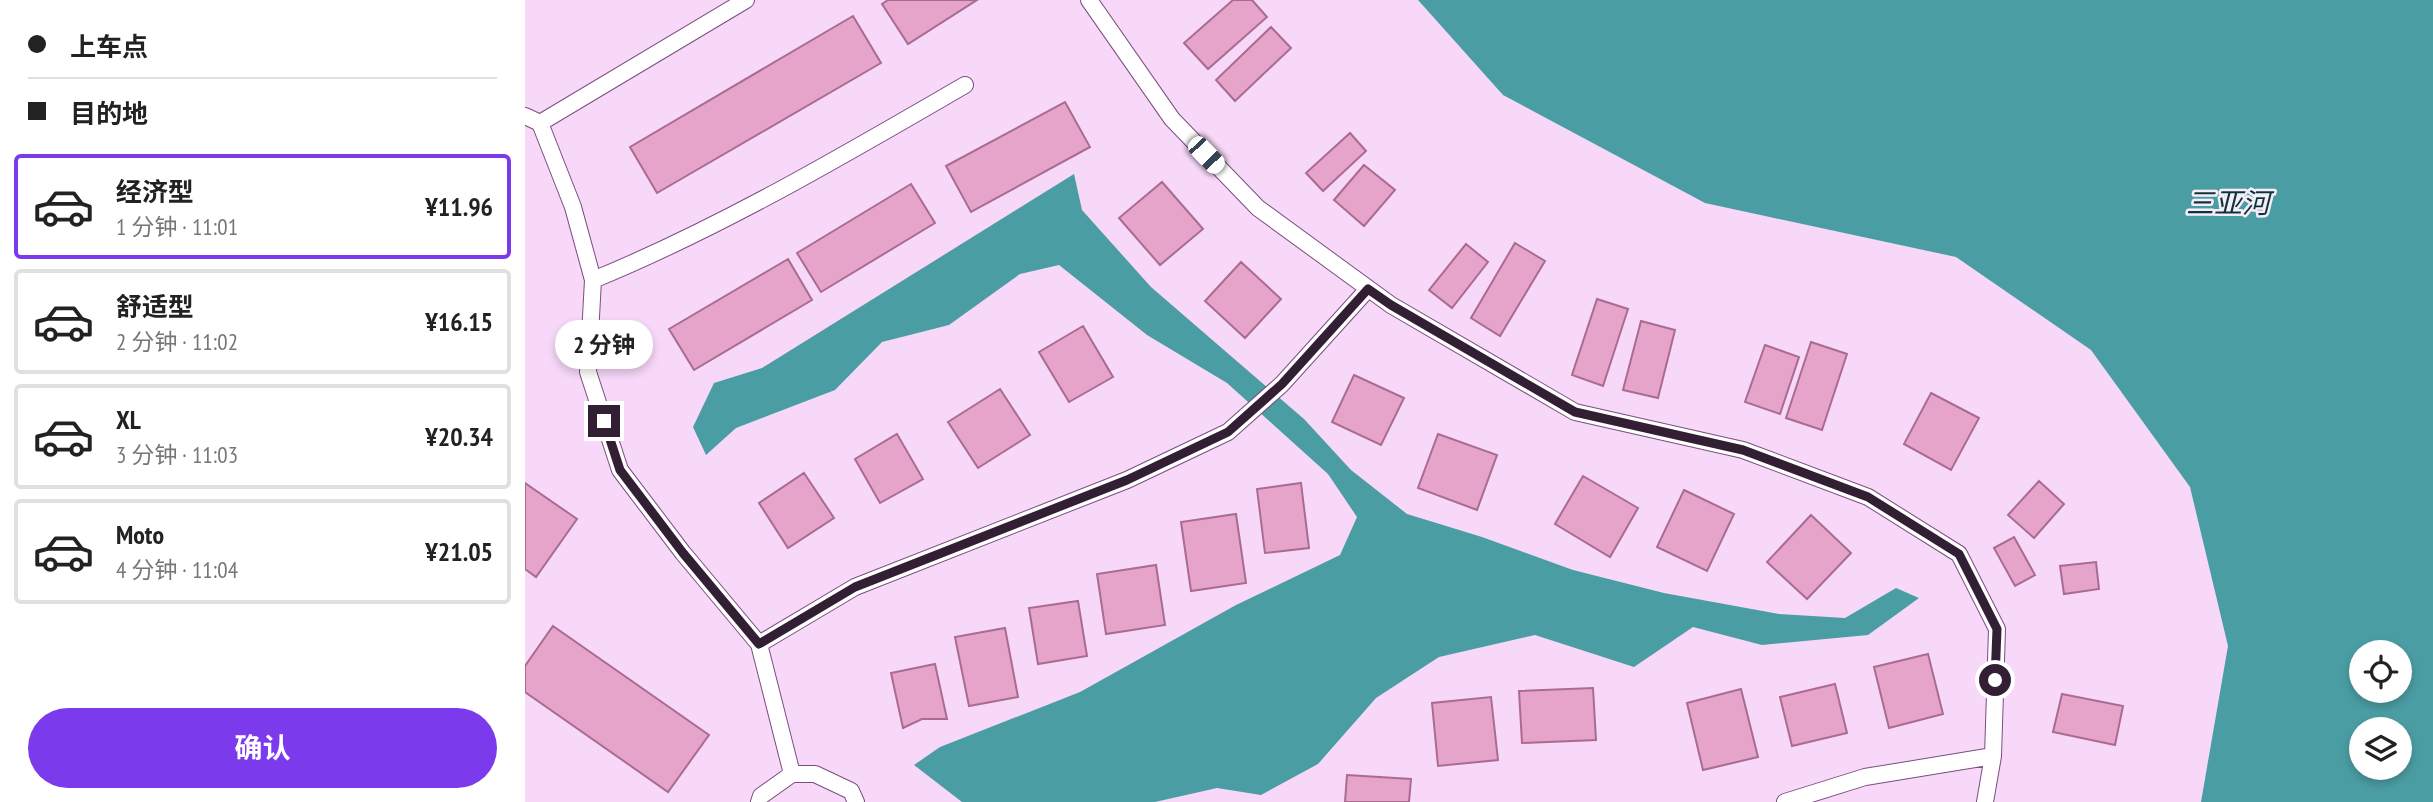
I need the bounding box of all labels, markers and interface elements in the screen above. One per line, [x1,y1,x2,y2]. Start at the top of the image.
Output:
text: 上车点 [70,30,148,63]
text: 目的地 [70,97,148,130]
car [1184,133,1229,177]
icon: car [32,175,95,238]
text: 经济型 [116,175,194,208]
water label: 三亚河 [2186,184,2275,221]
text: ¥11.96 [425,190,493,223]
text: 1 分钟 · 11:01 [116,212,238,241]
icon: car [32,290,95,353]
text: 舒适型 [116,290,194,323]
text: ¥16.15 [425,305,493,338]
callout: 2 分钟 [555,320,653,368]
text: 2 分钟 · 11:02 [116,327,238,356]
text: 2 分钟 [573,330,635,359]
text: XL [116,403,141,436]
icon: car [32,405,95,468]
route end [588,405,620,437]
text: ¥20.34 [425,420,493,453]
text: 3 分钟 · 11:03 [116,440,238,469]
text: Moto [116,518,164,551]
icon: car [32,520,95,583]
text: ¥21.05 [425,535,493,568]
text: 4 分钟 · 11:04 [116,555,238,584]
map controls [2349,640,2412,780]
button: locate [2349,640,2412,703]
route start [1979,664,2011,696]
button: 确认 [28,708,497,788]
button: layers [2349,717,2412,780]

